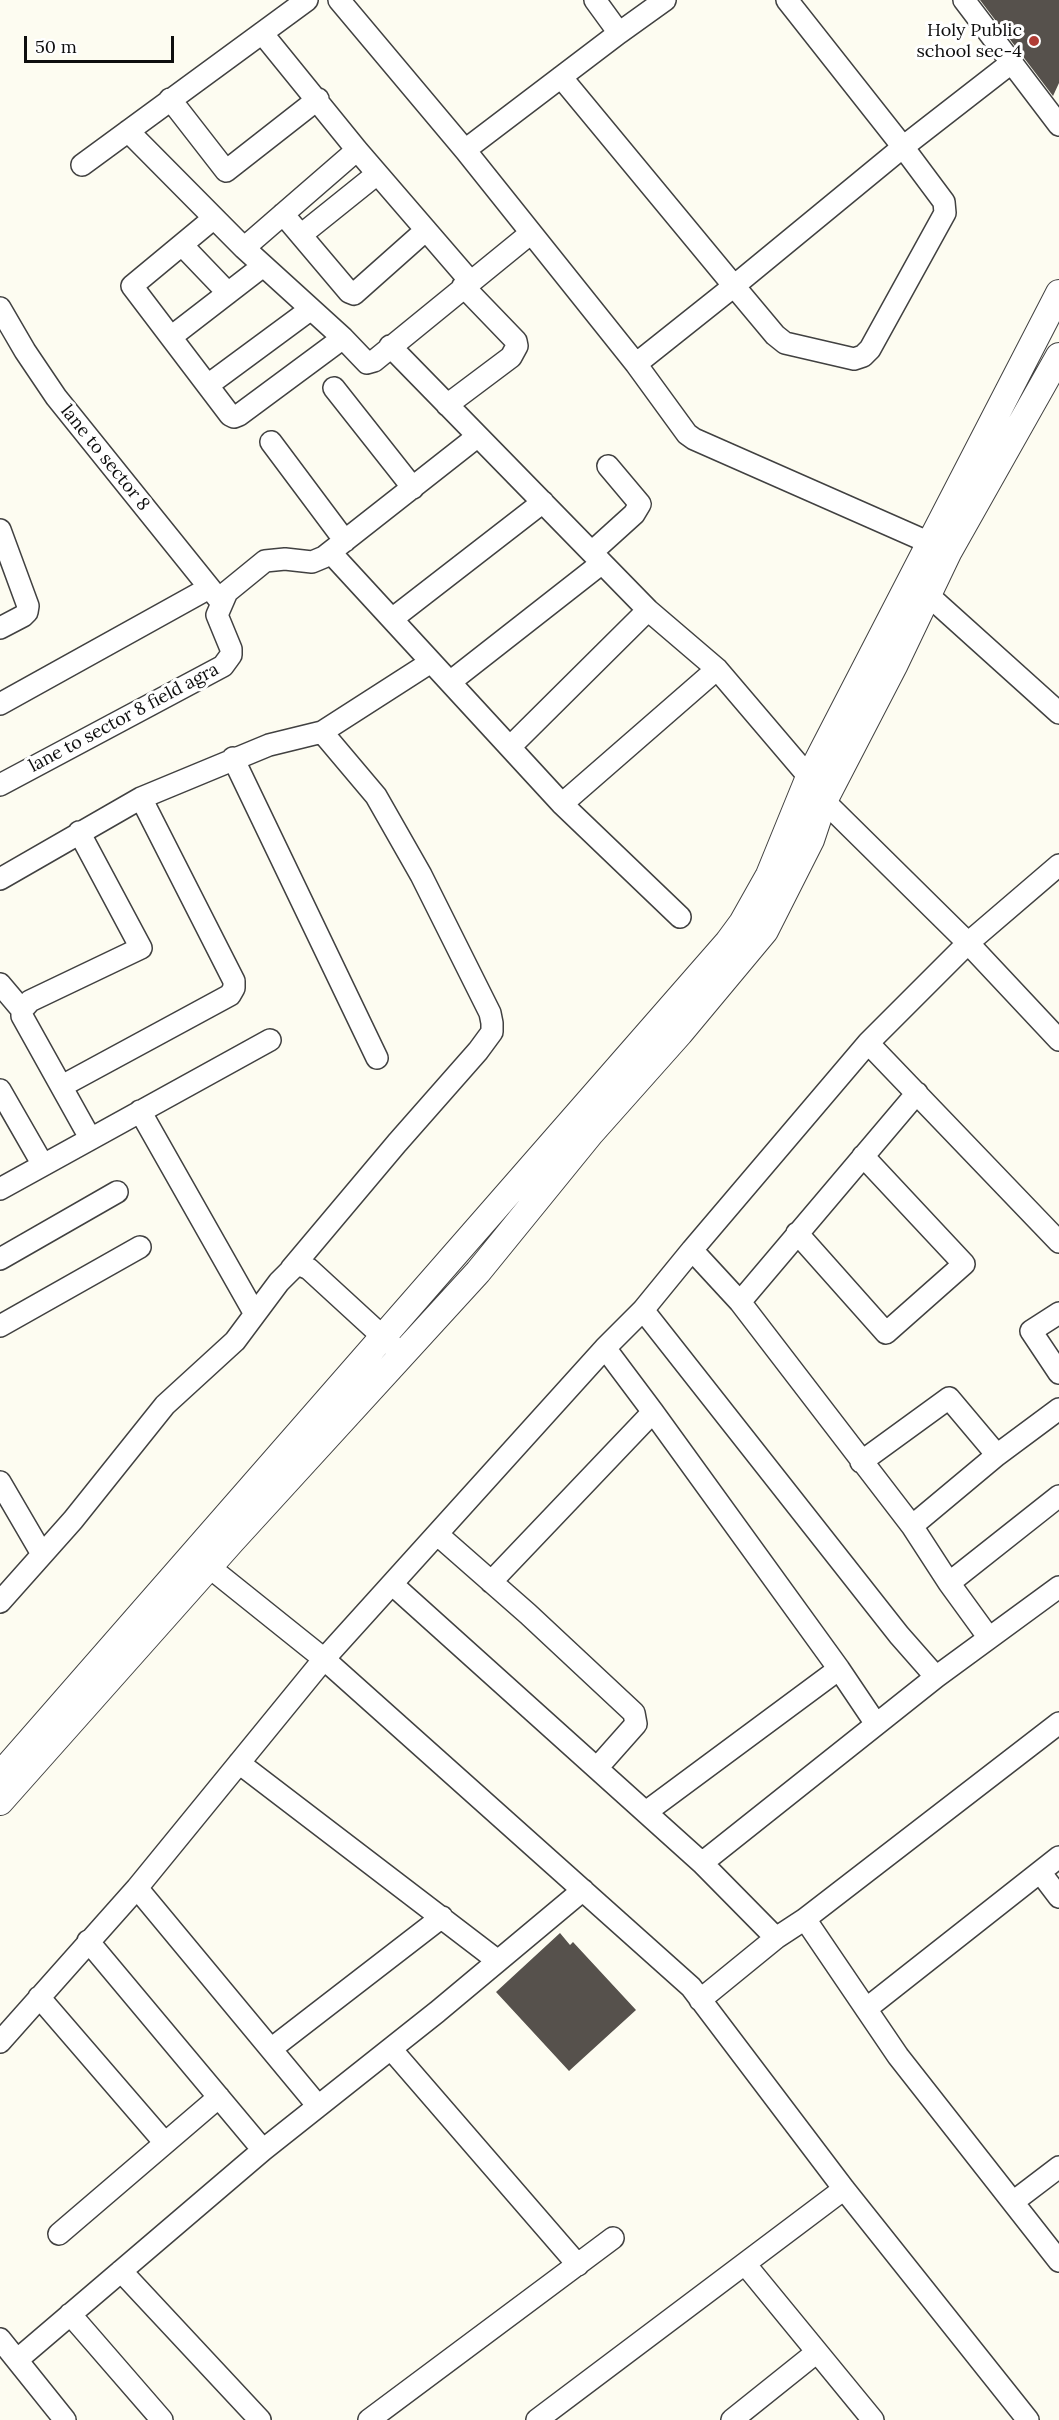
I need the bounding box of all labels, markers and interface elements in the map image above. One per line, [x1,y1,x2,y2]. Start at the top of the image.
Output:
place label: Holy Public school sec-4 [916,20,1022,63]
scale bar [27,24,177,62]
marker: Holy Public school sec-4 [1027,34,1041,48]
text: 50 m [35,35,77,58]
street label: lane to sector 8 [56,401,154,515]
street label: lane to sector 8 field agra [25,659,223,777]

